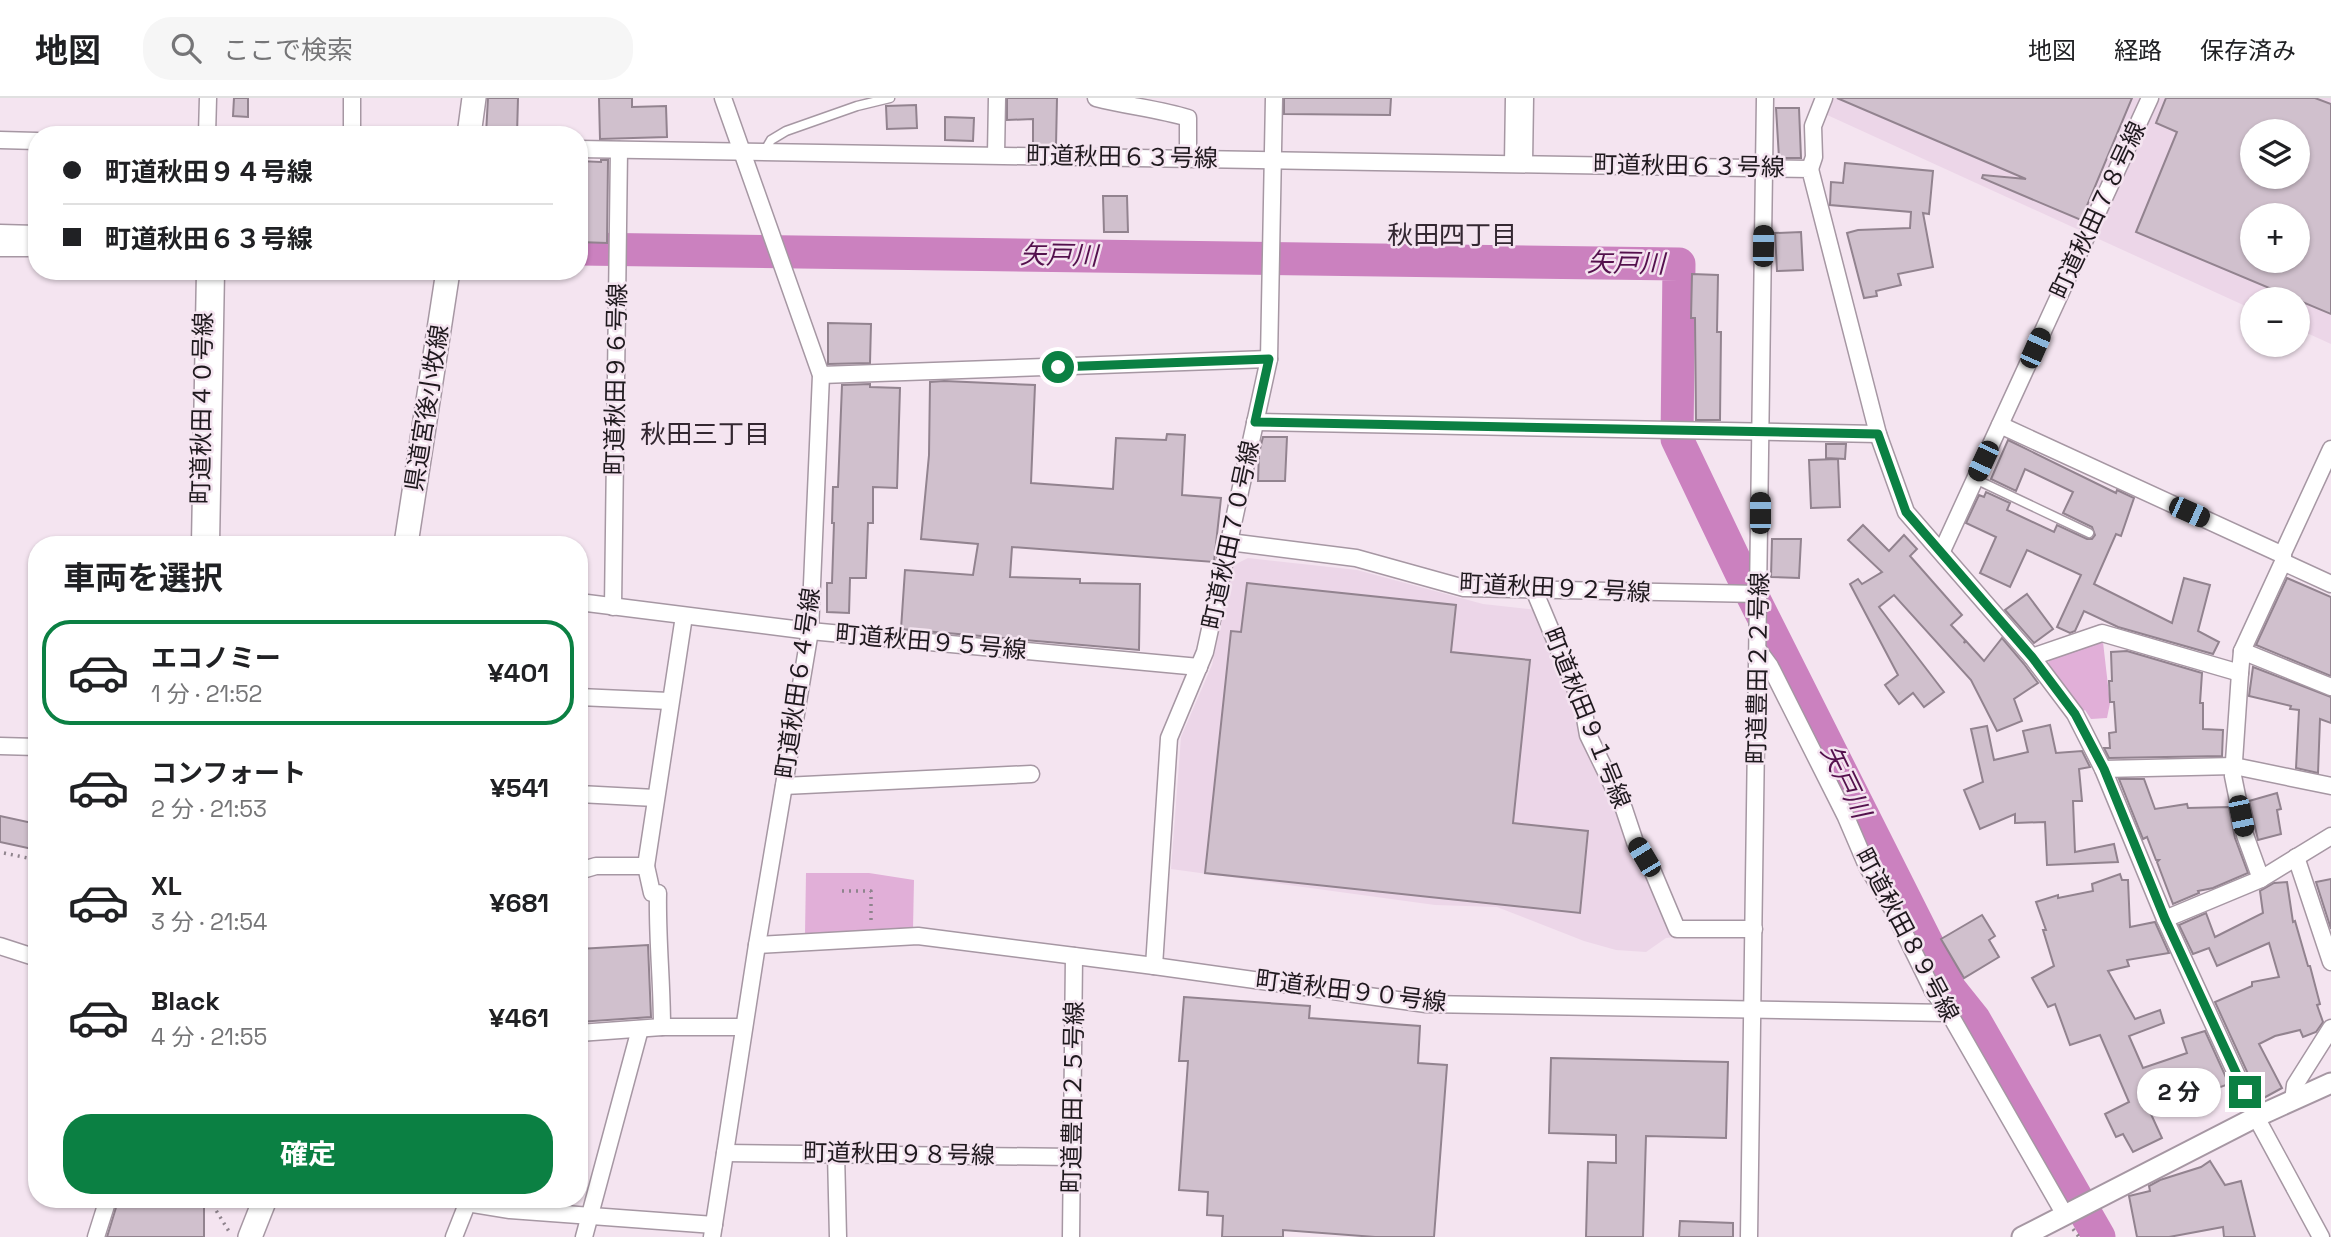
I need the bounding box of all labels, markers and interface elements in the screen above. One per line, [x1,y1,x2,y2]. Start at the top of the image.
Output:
search box [143,17,633,80]
icon: search [167,29,205,67]
text: 地図 [35,30,101,72]
text: ここで検索 [223,33,353,67]
text: 地図 [2028,35,2076,66]
text: 経路 [2114,35,2162,66]
text: 保存済み [2200,35,2296,66]
street label: 町道秋田７８号線 [2043,116,2152,303]
map controls [2240,119,2310,357]
button: layers [2240,119,2310,189]
street label: 町道秋田６３号線 [1026,139,1218,174]
street label: 町道秋田６３号線 [1593,148,1785,183]
text: 町道秋田９４号線 [105,155,313,189]
button: + [2240,203,2310,273]
district label: 秋田四丁目 [1387,218,1517,252]
text: 町道秋田６３号線 [105,222,313,256]
car [1753,225,1774,267]
water label: 矢戸川 [1020,237,1101,273]
water label: 矢戸川 [1587,245,1668,281]
street label: 町道秋田９６号線 [598,283,633,475]
button: − [2240,287,2310,357]
street label: 町道秋田４０号線 [184,312,219,504]
street label: 県道宮後小牧線 [398,323,455,493]
car [2017,325,2054,371]
route start [1042,351,1074,383]
district label: 秋田三丁目 [640,417,770,451]
street label: 町道秋田７０号線 [1195,438,1266,632]
car [1965,438,2002,484]
car [1750,492,1771,534]
car [2166,494,2213,530]
text: 車両を選択 [63,558,223,598]
street label: 町道秋田９２号線 [1458,567,1652,608]
street label: 町道豊田２２号線 [1740,572,1775,764]
street label: 町道秋田６４号線 [769,586,826,780]
street label: 町道秋田９５号線 [834,618,1028,665]
street label: 町道秋田９１号線 [1537,623,1638,813]
icon: car [67,641,130,704]
text: エコノミー [151,641,281,675]
text: ¥401 [488,656,549,690]
text: 1 分 · 21:52 [151,679,262,709]
water label: 矢戸川 [1814,738,1880,826]
icon: car [67,756,130,819]
text: コンフォート [151,756,306,790]
text: ¥541 [490,771,549,805]
car [2227,793,2256,839]
text: 2 分 · 21:53 [151,794,267,824]
car [1625,834,1664,880]
street label: 町道秋田８９号線 [1849,843,1966,1027]
text: XL [151,869,182,903]
icon: car [67,871,130,934]
text: ¥681 [489,886,549,920]
text: 3 分 · 21:54 [151,907,267,937]
street label: 町道秋田９０号線 [1254,963,1448,1018]
text: Black [151,984,220,1018]
icon: car [67,986,130,1049]
text: ¥461 [489,1001,549,1035]
street label: 町道豊田２５号線 [1055,1001,1090,1193]
text: 4 分 · 21:55 [151,1022,267,1052]
callout: 2 分 [2136,1068,2220,1116]
route end [2229,1076,2261,1108]
text: 2 分 [2158,1077,2200,1107]
button: 確定 [63,1114,553,1194]
street label: 町道秋田９８号線 [803,1136,995,1171]

